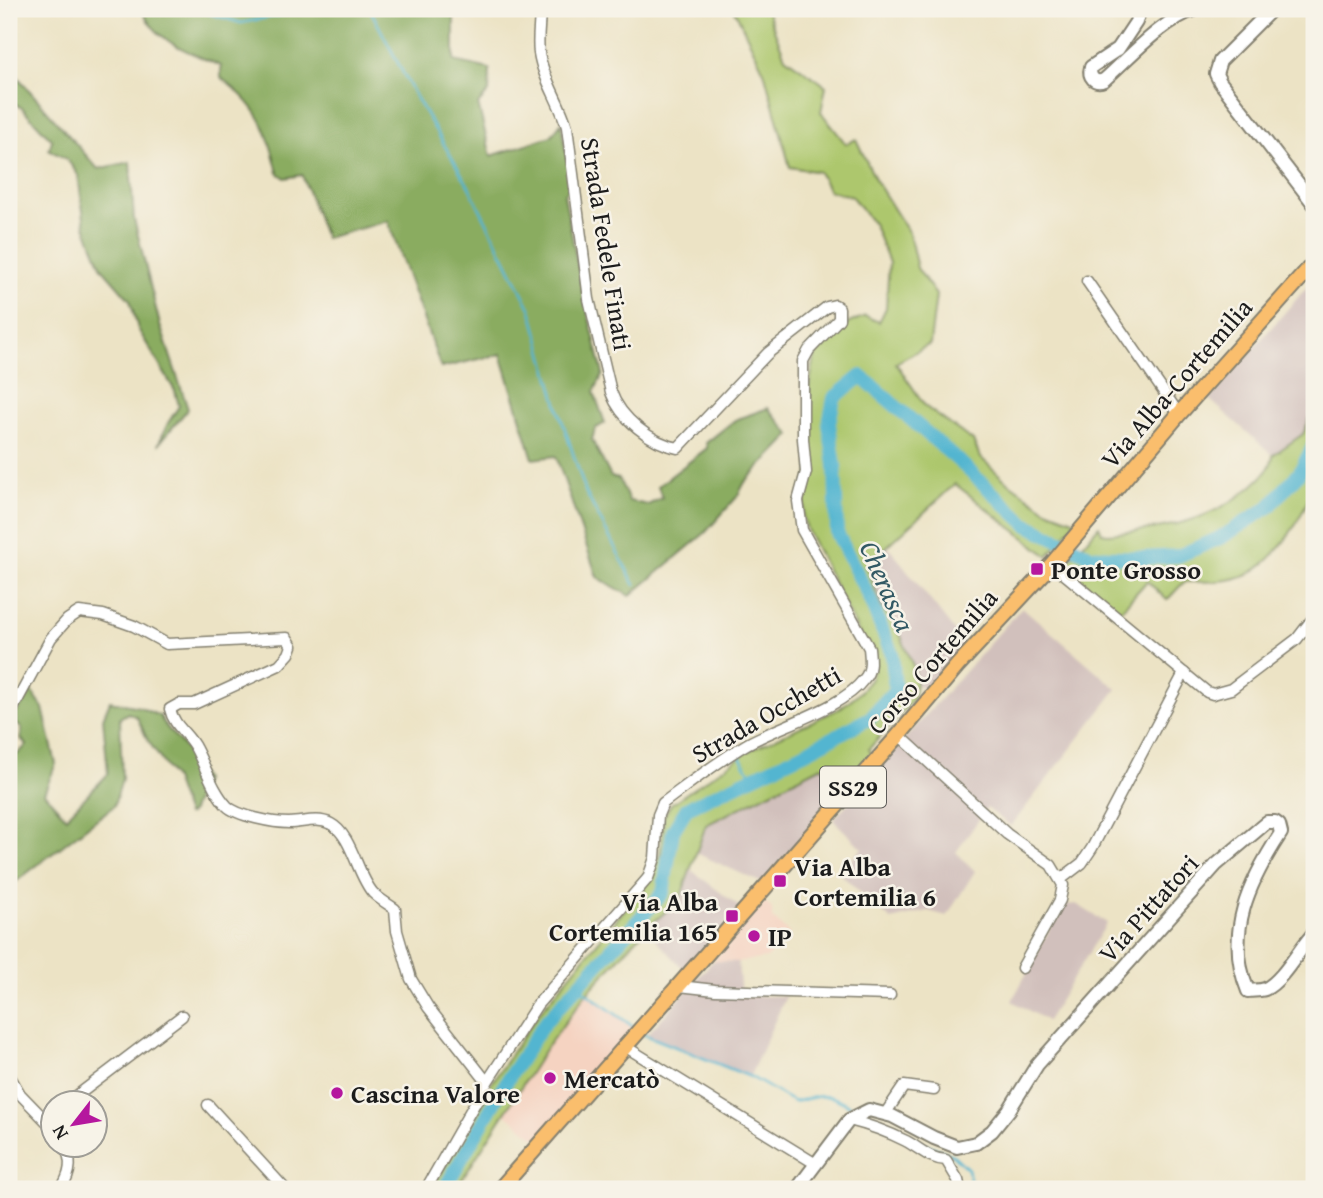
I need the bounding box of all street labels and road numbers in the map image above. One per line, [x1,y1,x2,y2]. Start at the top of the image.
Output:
street label: Strada Fedele Finati [571,135,643,353]
street label: Via Alba-Cortemilia [1091,289,1262,477]
street label: Corso Cortemilia [857,579,1007,743]
street label: Strada Occhetti [684,655,848,773]
road number: SS29 [820,766,886,808]
street label: Via Pittatori [1088,845,1208,971]

